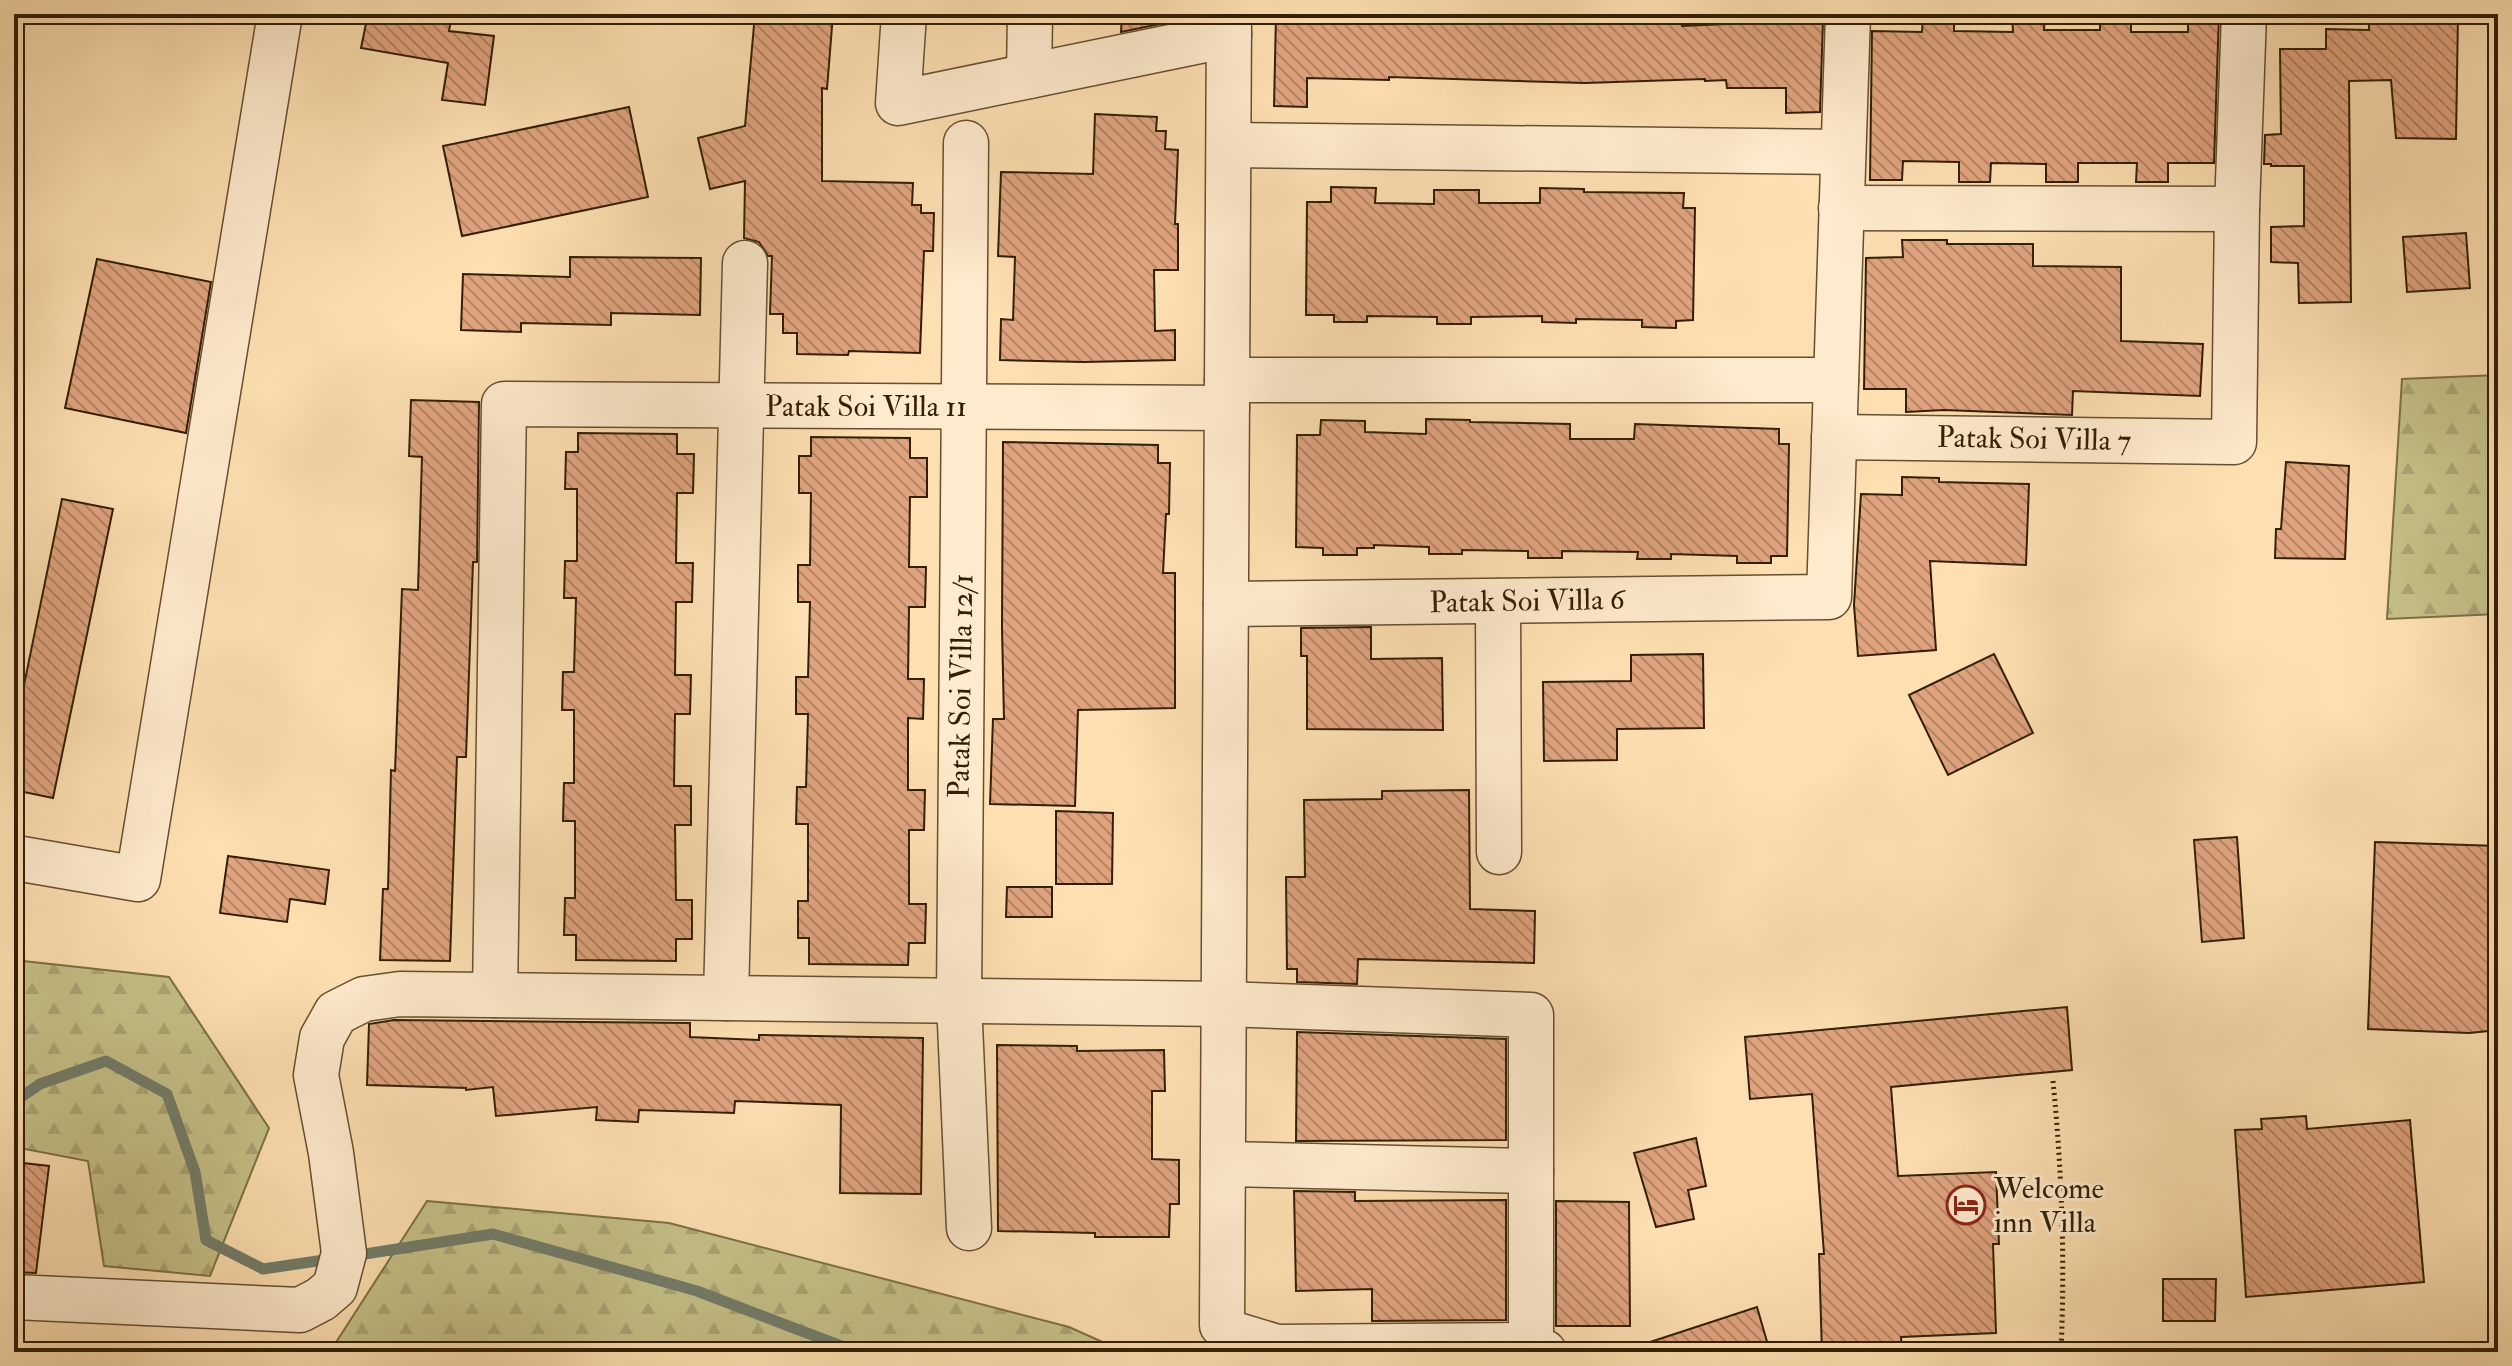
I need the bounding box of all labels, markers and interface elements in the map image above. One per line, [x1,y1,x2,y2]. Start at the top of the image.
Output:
street label: Patak Soi Villa 11 [765,388,967,425]
street label: Patak Soi Villa 7 [1937,419,2132,459]
street label: Patak Soi Villa 12/1 [941,573,981,799]
street label: Patak Soi Villa 6 [1429,581,1627,621]
place label: Welcome inn Villa [1993,1170,2104,1241]
hotel icon: Welcome inn Villa [1945,1184,1987,1226]

